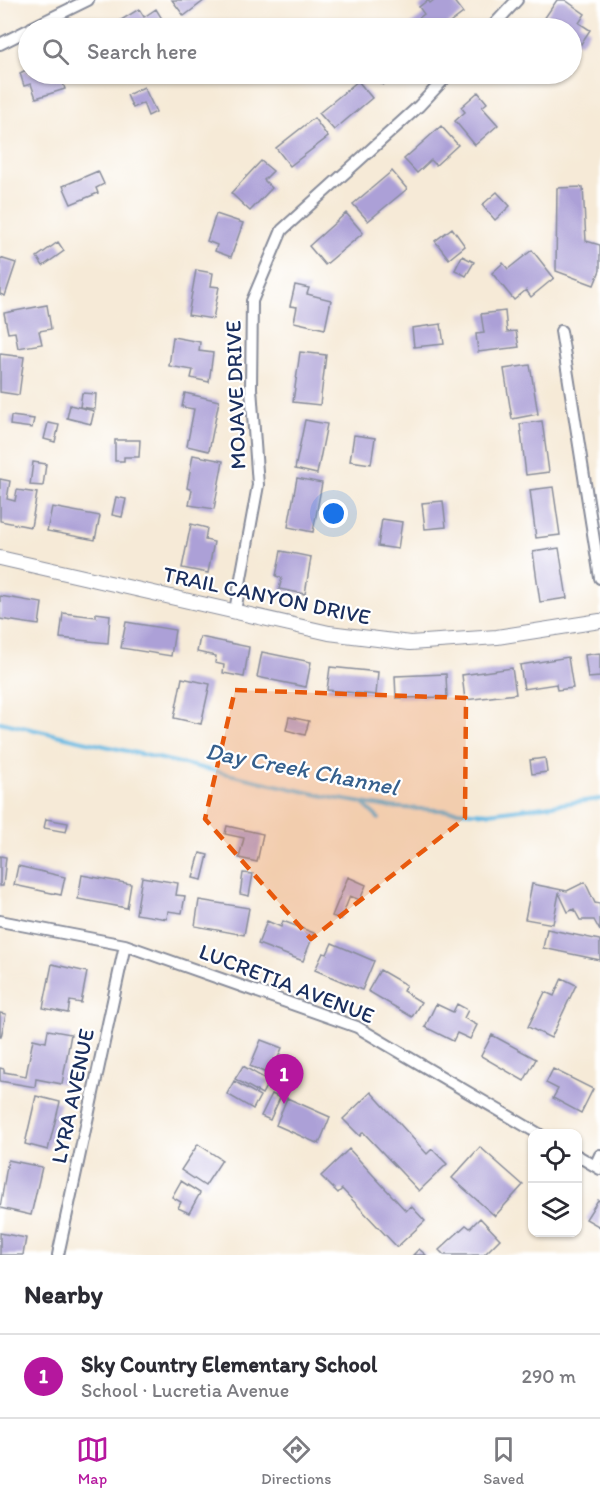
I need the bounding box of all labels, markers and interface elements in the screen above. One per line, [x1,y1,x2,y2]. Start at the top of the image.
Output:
search box [18,18,582,84]
icon: search [39,35,72,68]
text: Search here [87,38,197,65]
street label: MOJAVE DRIVE [219,320,252,470]
your location [319,499,348,528]
street label: TRAIL CANYON DRIVE [161,560,373,631]
water label: Day Creek Channel [203,736,403,802]
street label: LUCRETIA AVENUE [195,938,378,1029]
street label: LYRA AVENUE [45,1026,100,1166]
pin: 1 [264,1054,304,1104]
map controls [528,1129,582,1237]
button: locate [528,1129,582,1183]
button: layers [528,1183,582,1237]
text: Nearby [24,1278,103,1310]
text: Sky Country Elementary School [81,1351,377,1378]
text: 1 [39,1364,48,1388]
text: 290 m [521,1364,576,1388]
text: School · Lucretia Avenue [81,1378,289,1402]
tab: Map [76,1433,109,1488]
tab: Directions [261,1433,331,1488]
tab: Saved [483,1433,524,1488]

